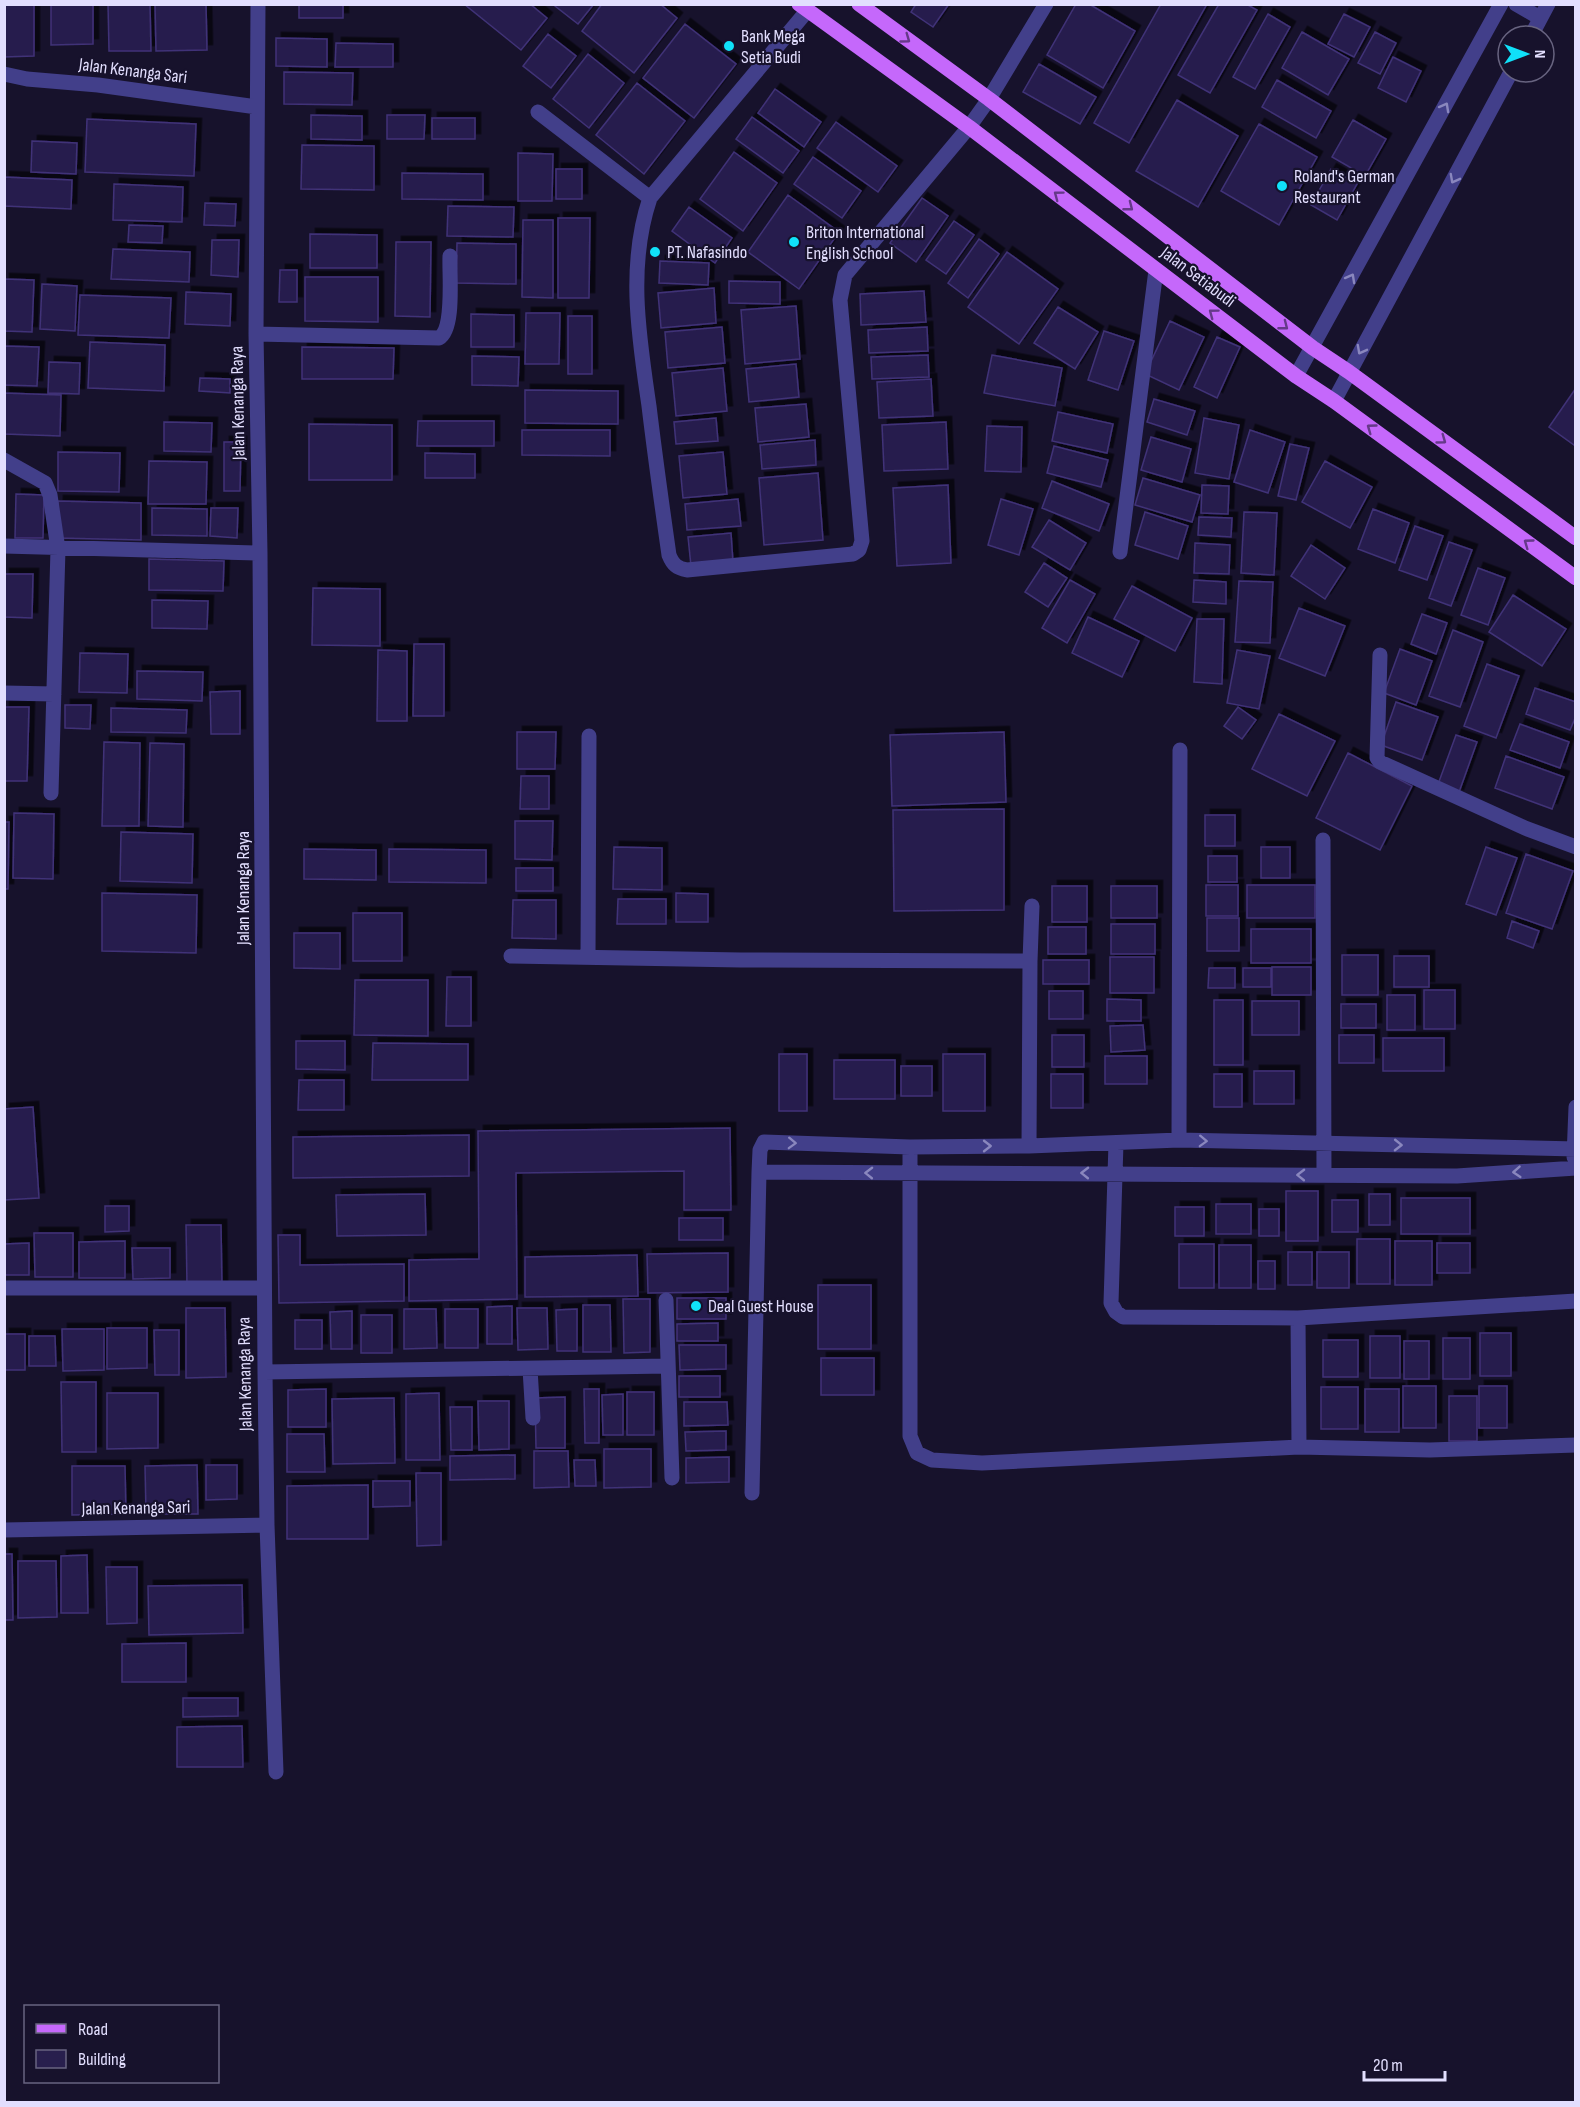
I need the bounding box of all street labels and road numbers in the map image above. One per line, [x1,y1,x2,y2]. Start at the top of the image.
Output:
street label: Jalan Kenanga Sari [77,54,188,88]
street label: Jalan Setiabudi [1156,242,1239,312]
street label: Jalan Kenanga Raya [227,346,250,461]
street label: Jalan Kenanga Raya [233,831,254,946]
street label: Jalan Kenanga Raya [234,1317,257,1432]
street label: Jalan Kenanga Sari [80,1497,191,1519]

